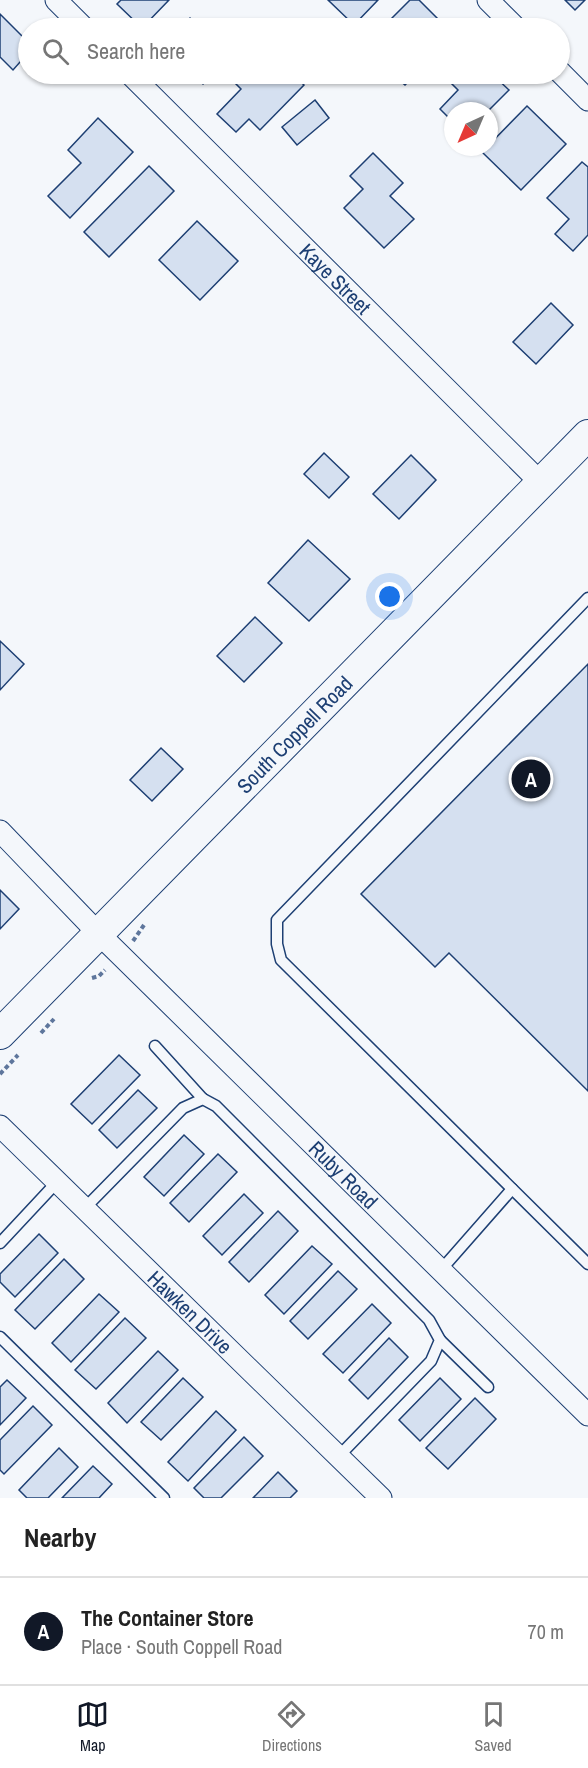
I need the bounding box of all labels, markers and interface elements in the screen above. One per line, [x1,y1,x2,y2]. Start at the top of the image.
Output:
search box [18,18,570,84]
icon: search [39,35,72,68]
text: Search here [87,36,185,66]
north arrow [444,102,498,156]
street label: Kaye Street [293,237,378,321]
your location [375,582,404,611]
street label: South Coppell Road [230,669,359,799]
pin: A [512,756,550,802]
street label: Ruby Road [303,1134,385,1215]
street label: Hawken Drive [141,1264,239,1360]
text: Nearby [24,1520,96,1555]
text: The Container Store [81,1603,253,1633]
text: A [38,1618,49,1645]
text: 70 m [528,1618,564,1645]
text: Place · South Coppell Road [81,1633,282,1660]
tab: Map [76,1698,109,1756]
tab: Directions [262,1698,322,1756]
tab: Saved [474,1698,512,1756]

